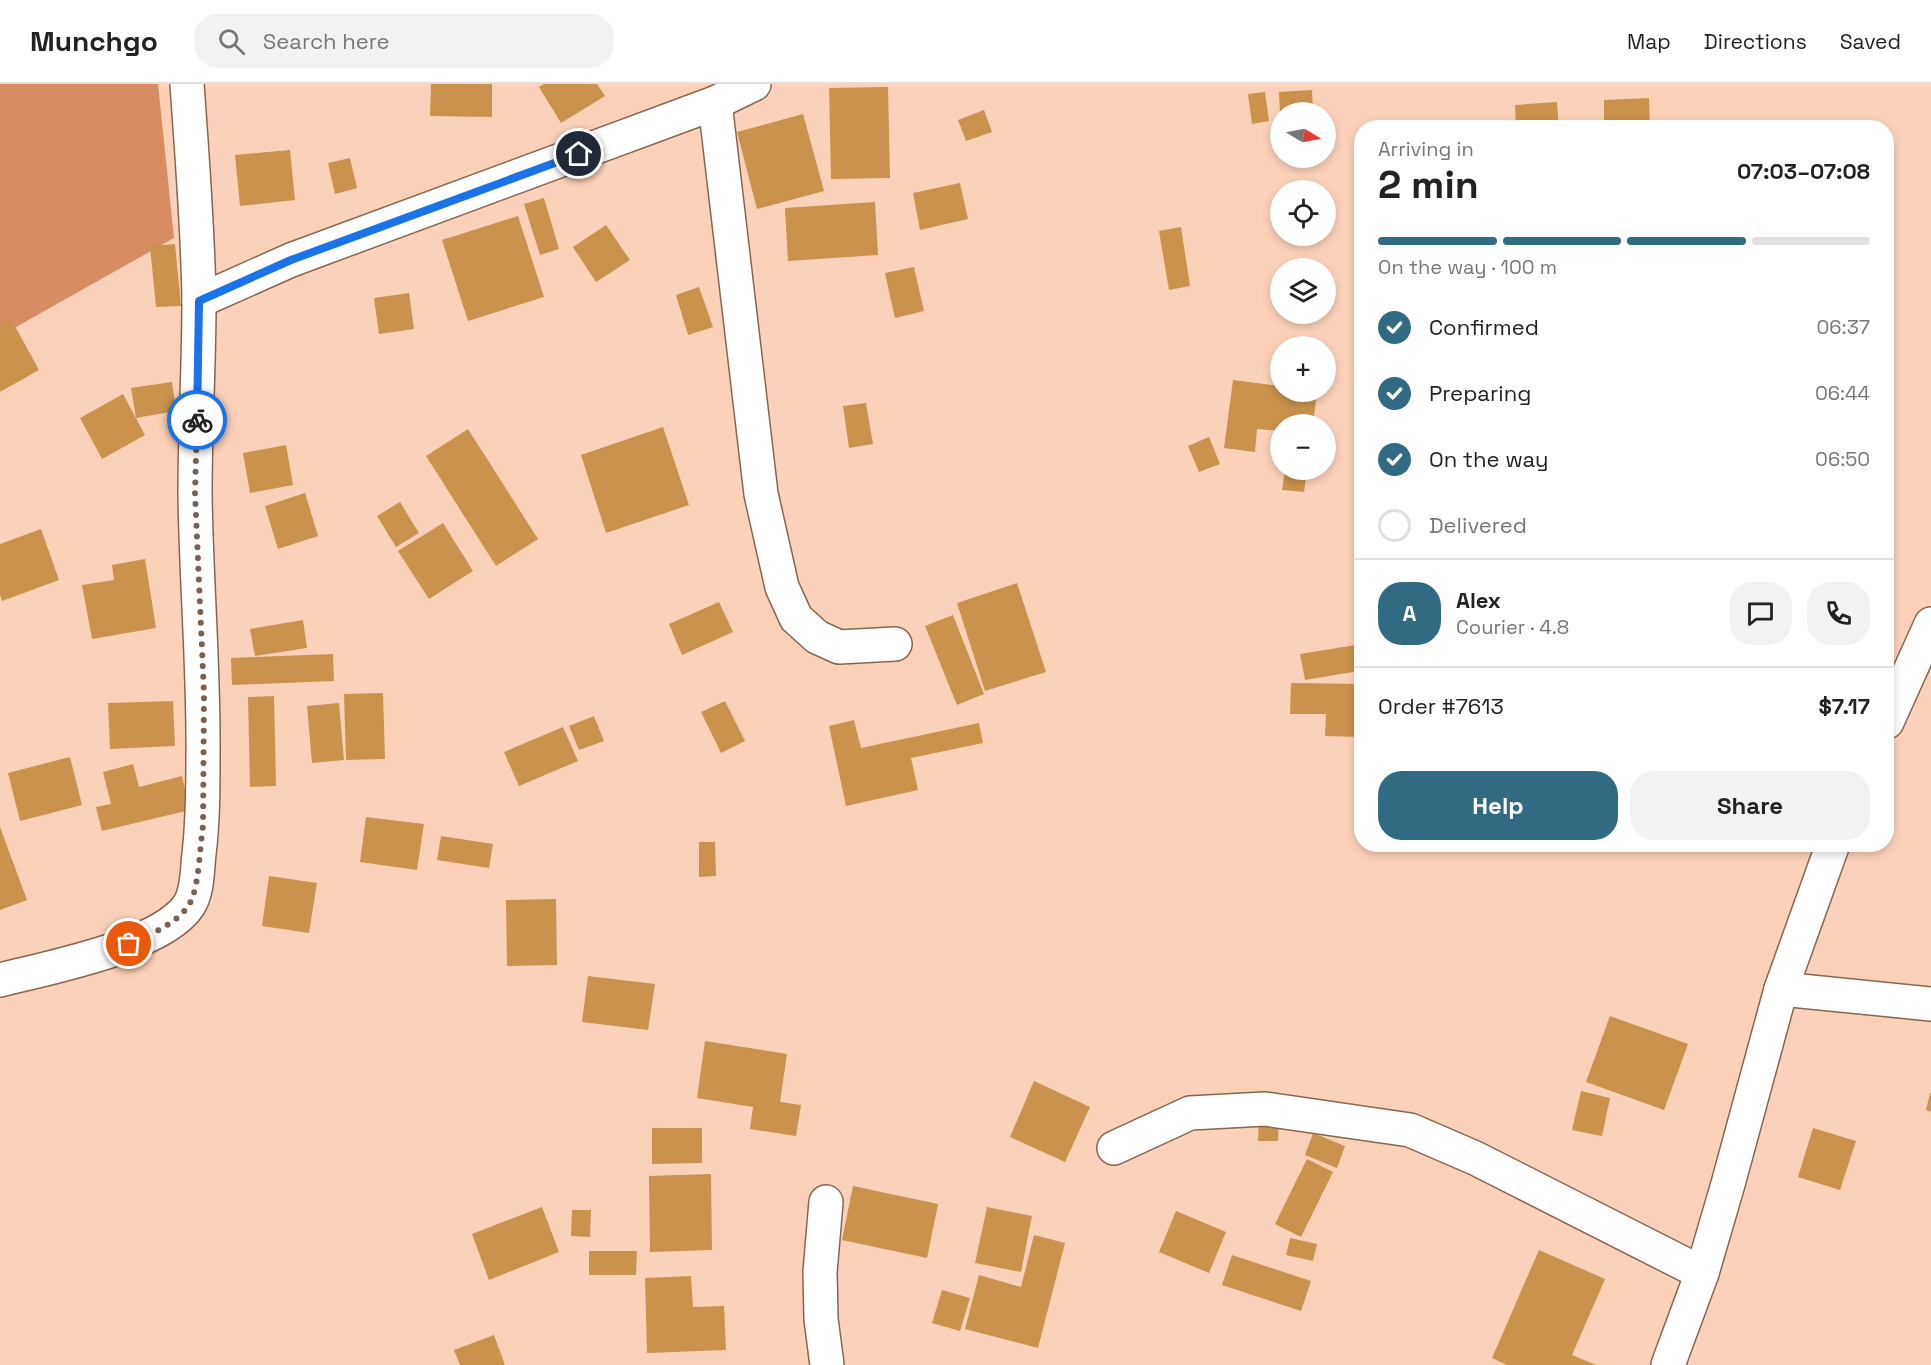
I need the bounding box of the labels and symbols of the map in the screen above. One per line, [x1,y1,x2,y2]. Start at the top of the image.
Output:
north arrow [1270,102,1336,168]
pin [553,128,604,179]
courier [167,390,227,450]
pin [103,918,154,969]

